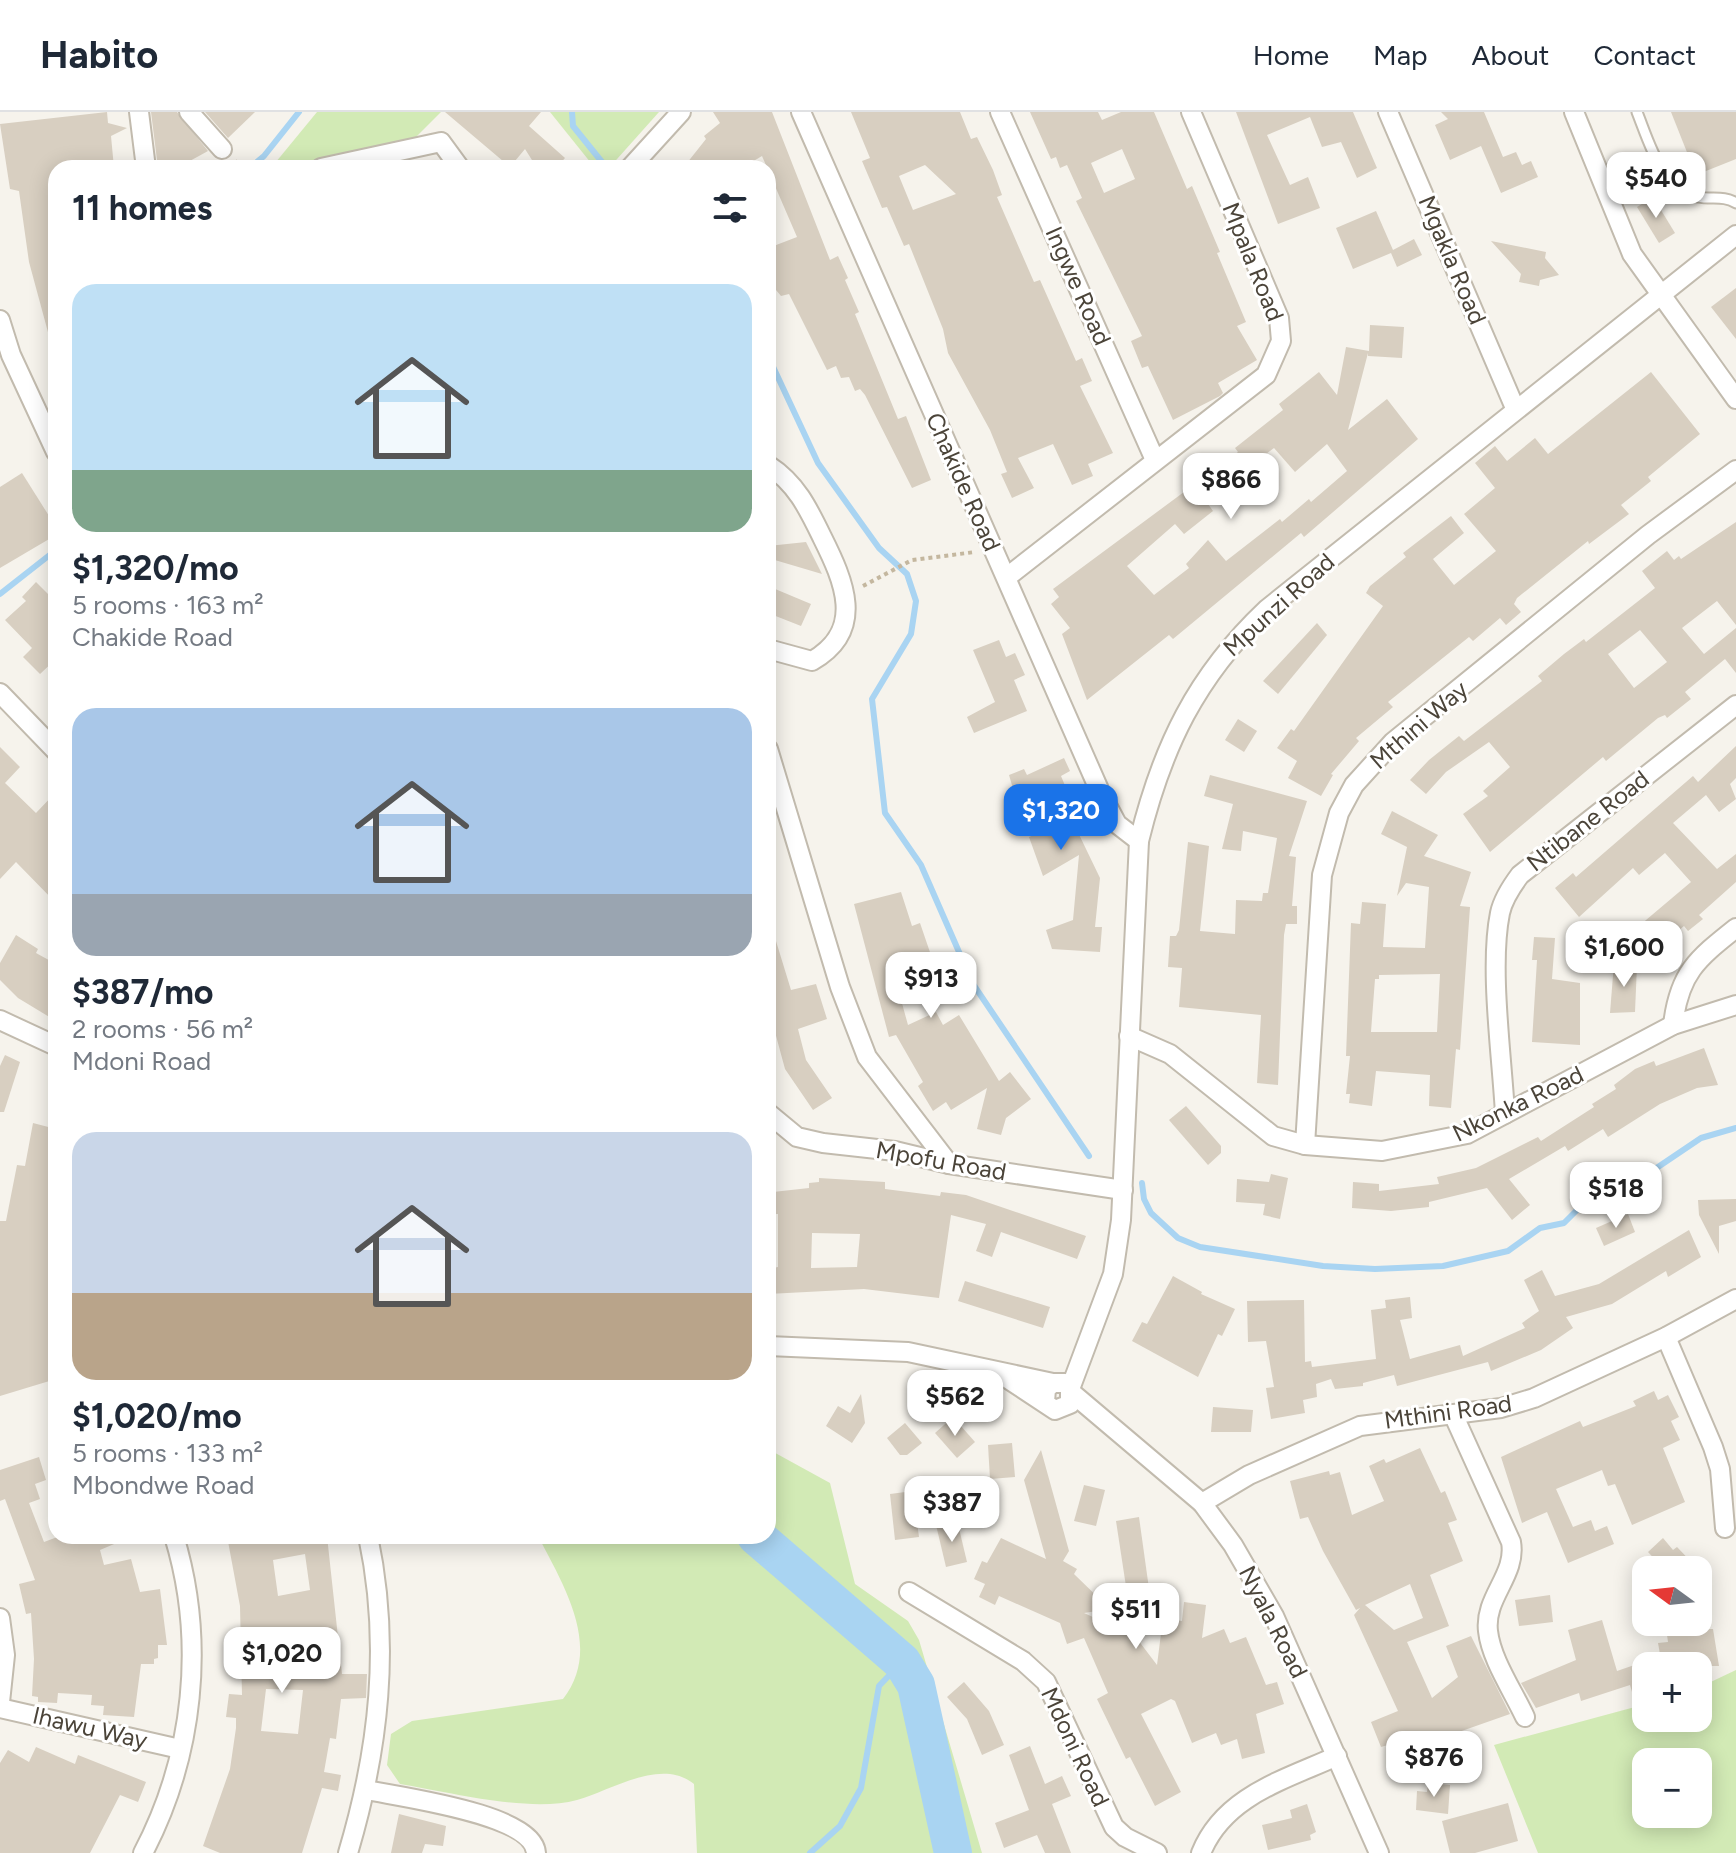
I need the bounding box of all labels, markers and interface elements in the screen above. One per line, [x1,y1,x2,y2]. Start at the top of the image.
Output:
text: Habito [40,32,158,78]
text: Home [1253,38,1329,72]
text: Map [1373,38,1428,72]
text: About [1472,38,1549,72]
text: Contact [1593,38,1696,72]
pin: $540 [1609,152,1703,220]
text: $540 [1625,162,1687,194]
icon: filters [708,186,752,230]
text: 11 homes [72,188,212,229]
street label: Mgakla Road [1412,191,1493,329]
street label: Mpala Road [1217,198,1290,325]
street label: Ingwe Road [1039,222,1117,350]
icon: home [340,336,484,480]
street label: Chakide Road [920,408,1007,556]
pin: $866 [1184,453,1278,521]
text: $866 [1201,463,1261,495]
street label: Mpunzi Road [1217,547,1340,662]
text: $1,320/mo [72,548,239,589]
text: 5 rooms · 163 m² [72,589,264,621]
text: Chakide Road [72,621,233,653]
street label: Mthini Way [1364,674,1474,775]
icon: home [340,760,484,904]
street label: Ntibane Road [1521,764,1655,877]
pin: $1,320 [996,784,1126,852]
text: $1,320 [1022,794,1100,826]
pin: $1,600 [1559,921,1689,989]
text: $1,600 [1584,931,1664,963]
pin: $913 [884,952,978,1020]
text: $913 [904,962,958,994]
text: $387/mo [72,972,214,1013]
text: 2 rooms · 56 m² [72,1013,253,1045]
text: Mdoni Road [72,1045,211,1077]
street label: Nkonka Road [1448,1059,1588,1148]
street label: Mpofu Road [874,1135,1009,1186]
pin: $518 [1569,1162,1663,1230]
text: $518 [1588,1172,1644,1204]
icon: home [340,1184,484,1328]
pin: $562 [908,1370,1002,1438]
text: $562 [925,1380,985,1412]
street label: Mthini Road [1382,1388,1514,1435]
text: $1,020/mo [72,1396,242,1437]
text: 5 rooms · 133 m² [72,1437,263,1469]
text: Mbondwe Road [72,1469,255,1501]
pin: $387 [905,1476,999,1544]
text: $387 [922,1486,982,1518]
north arrow [1632,1556,1712,1636]
map controls [1632,1556,1712,1828]
street label: Nyala Road [1233,1561,1314,1683]
pin: $511 [1089,1583,1183,1651]
text: $511 [1110,1593,1162,1625]
pin: $1,020 [217,1627,347,1695]
text: $1,020 [242,1637,322,1669]
button: + [1632,1652,1712,1732]
street label: Mdoni Road [1035,1682,1116,1811]
street label: Ihawu Way [30,1700,151,1755]
pin: $876 [1387,1731,1481,1799]
text: $876 [1404,1741,1464,1773]
button: − [1632,1748,1712,1828]

